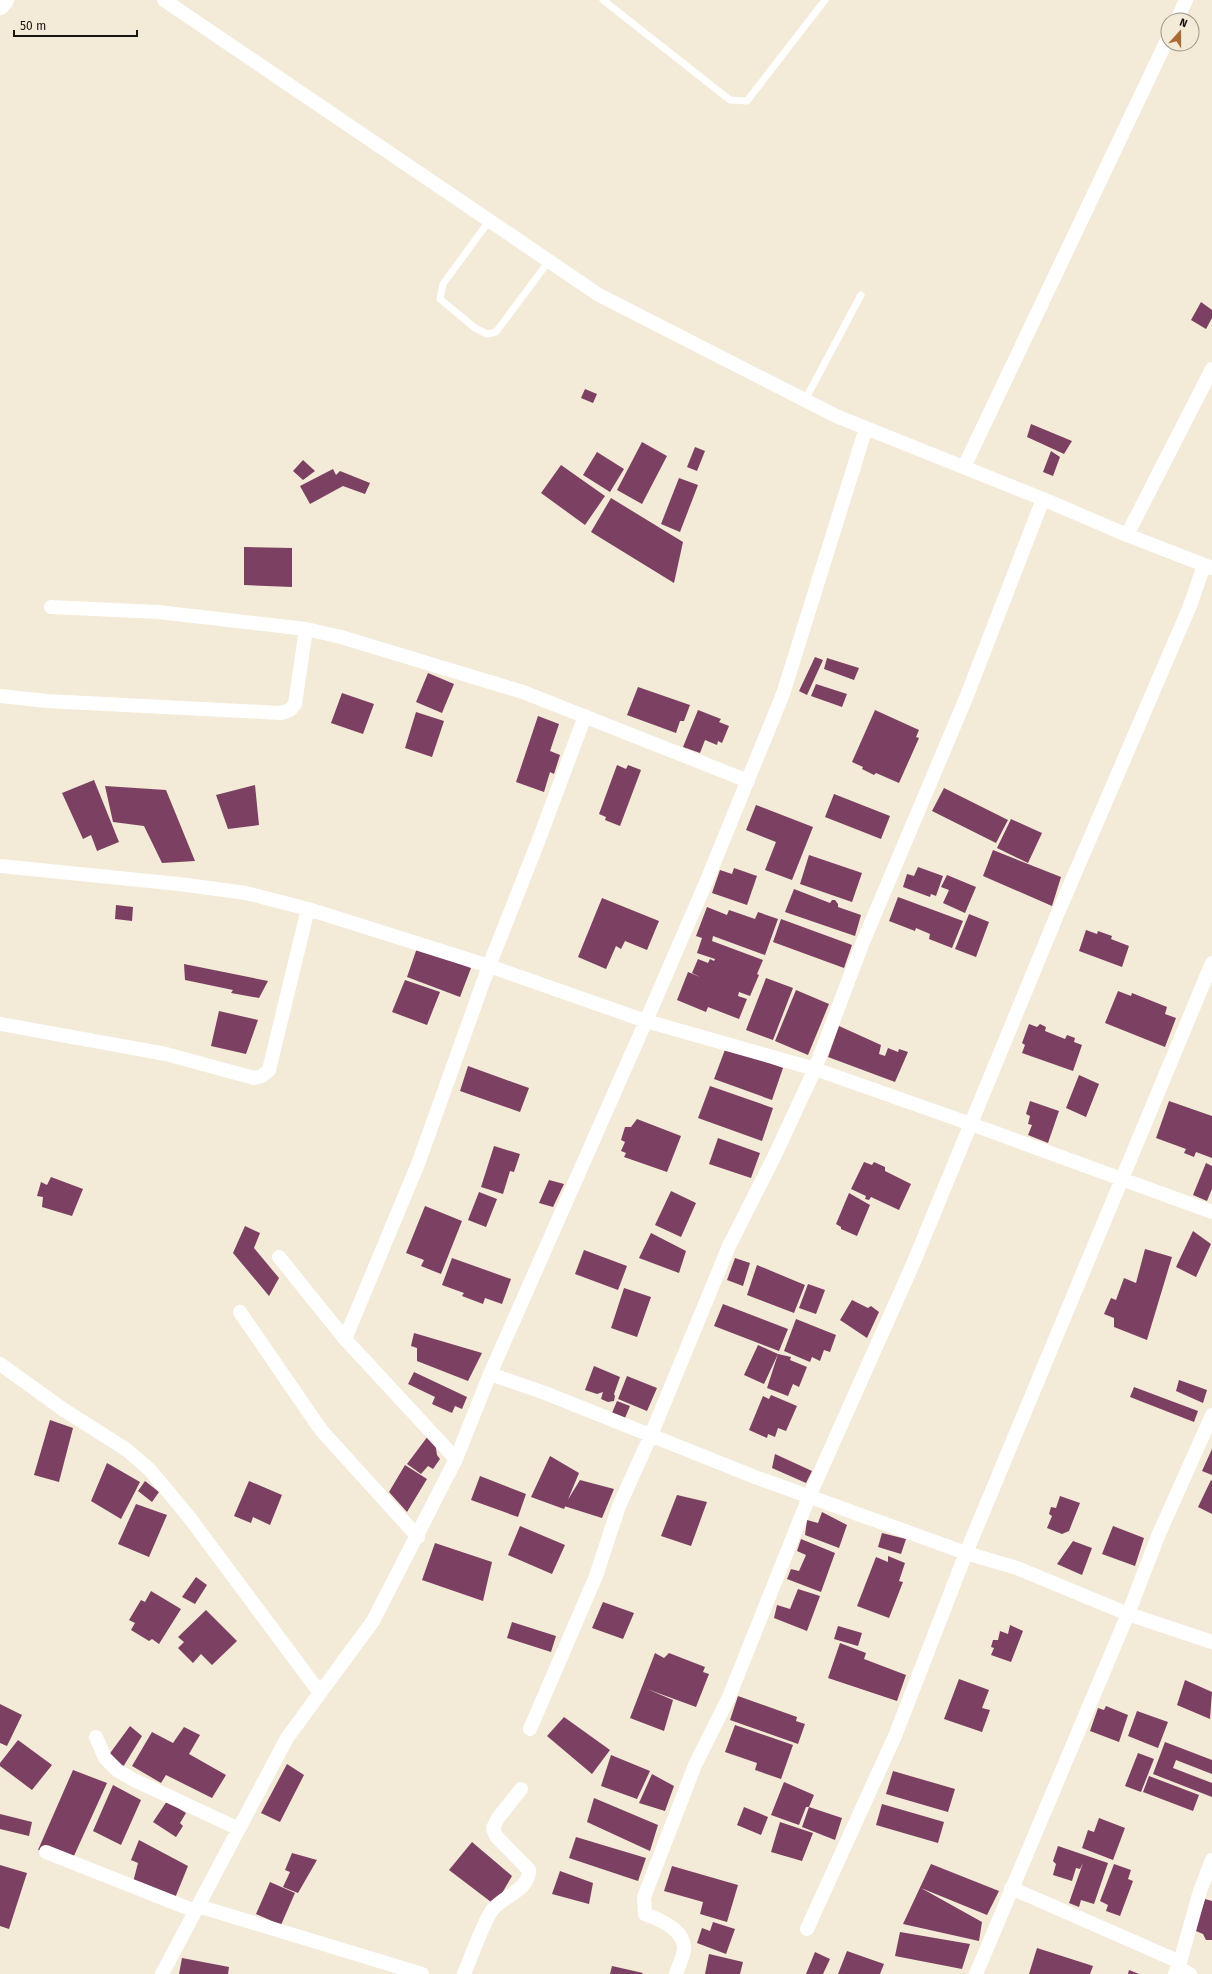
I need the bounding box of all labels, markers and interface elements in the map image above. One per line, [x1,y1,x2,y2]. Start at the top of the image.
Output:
scale bar [14,12,137,38]
north arrow [1160,12,1200,52]
text: N [1178,16,1189,31]
text: 50 m [20,19,46,33]

